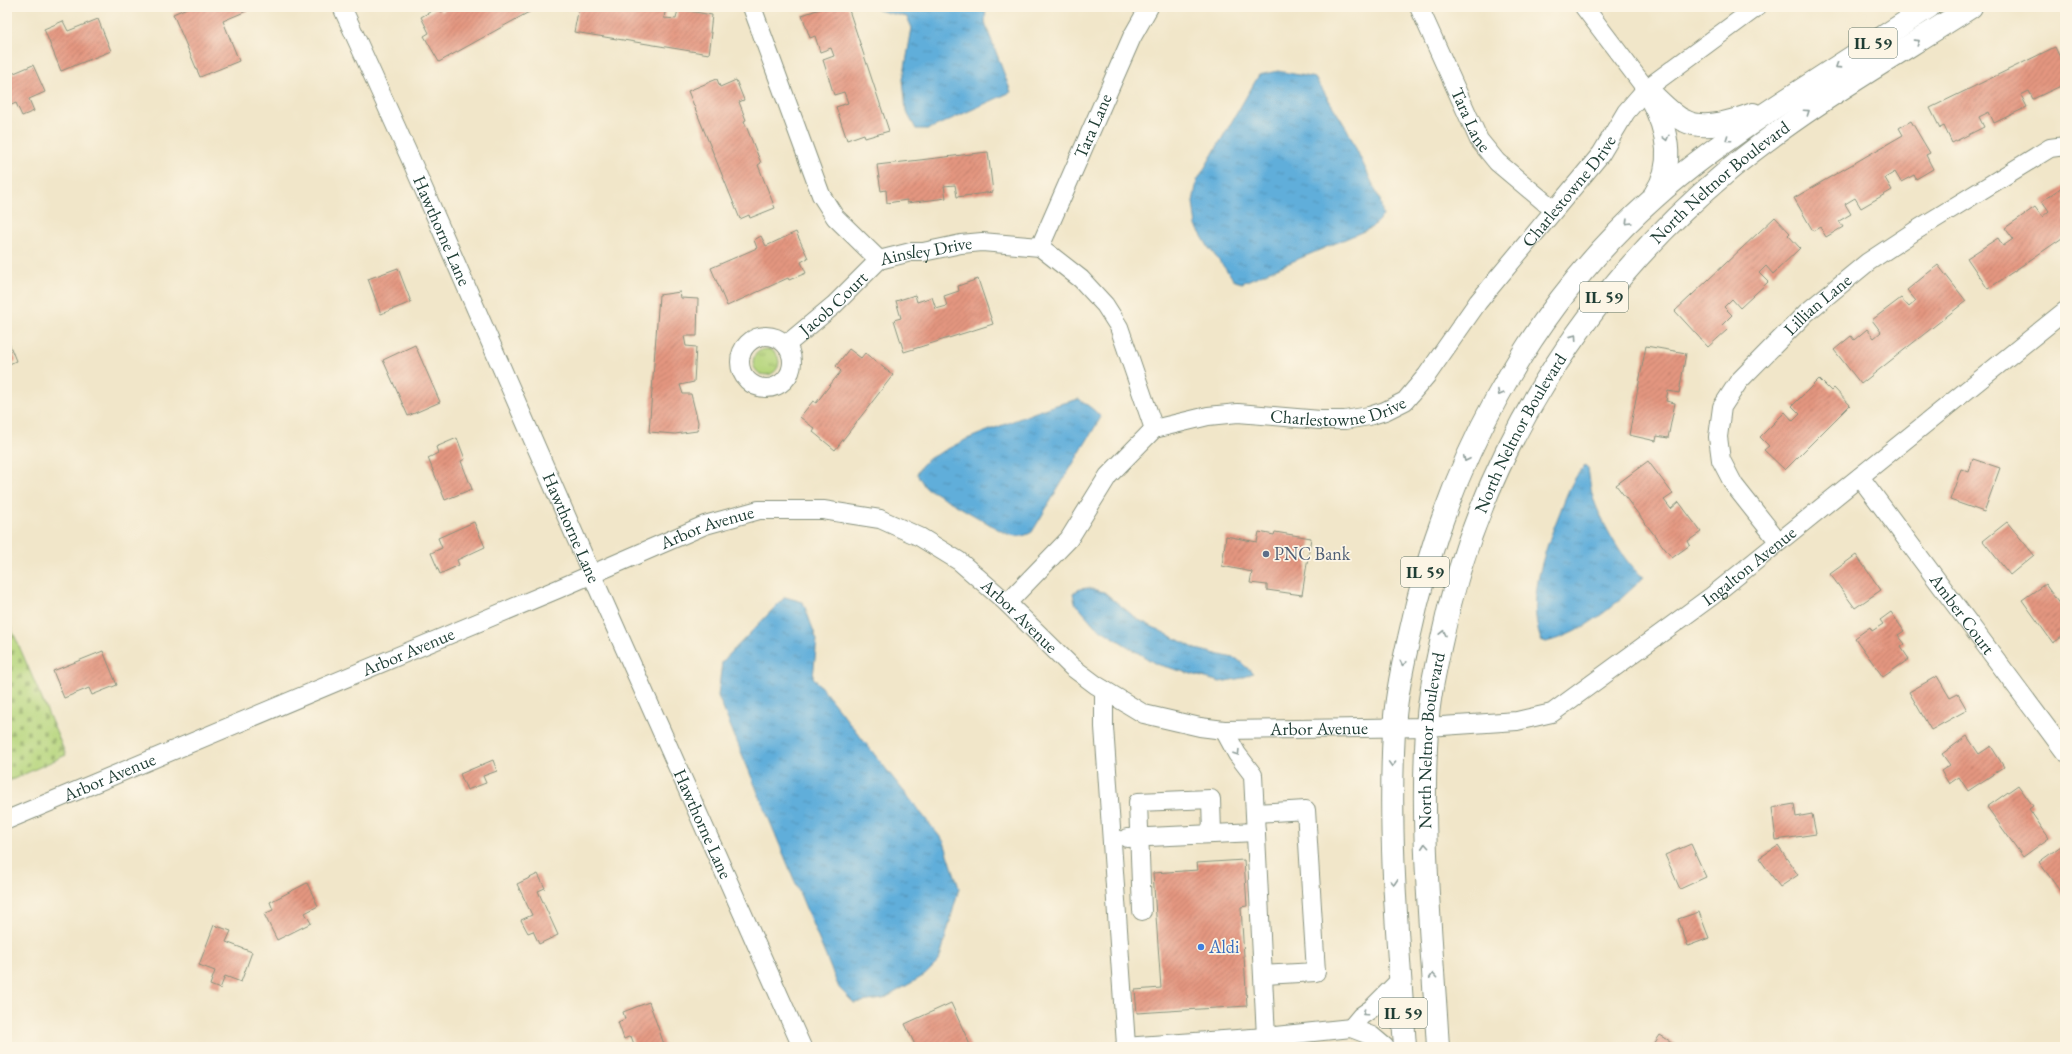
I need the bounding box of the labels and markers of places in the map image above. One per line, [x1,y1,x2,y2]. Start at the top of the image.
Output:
place label: PNC Bank [1274,542,1351,565]
marker: PNC Bank [1261,549,1271,559]
place label: Aldi [1208,935,1240,958]
marker: Aldi [1196,942,1206,952]

